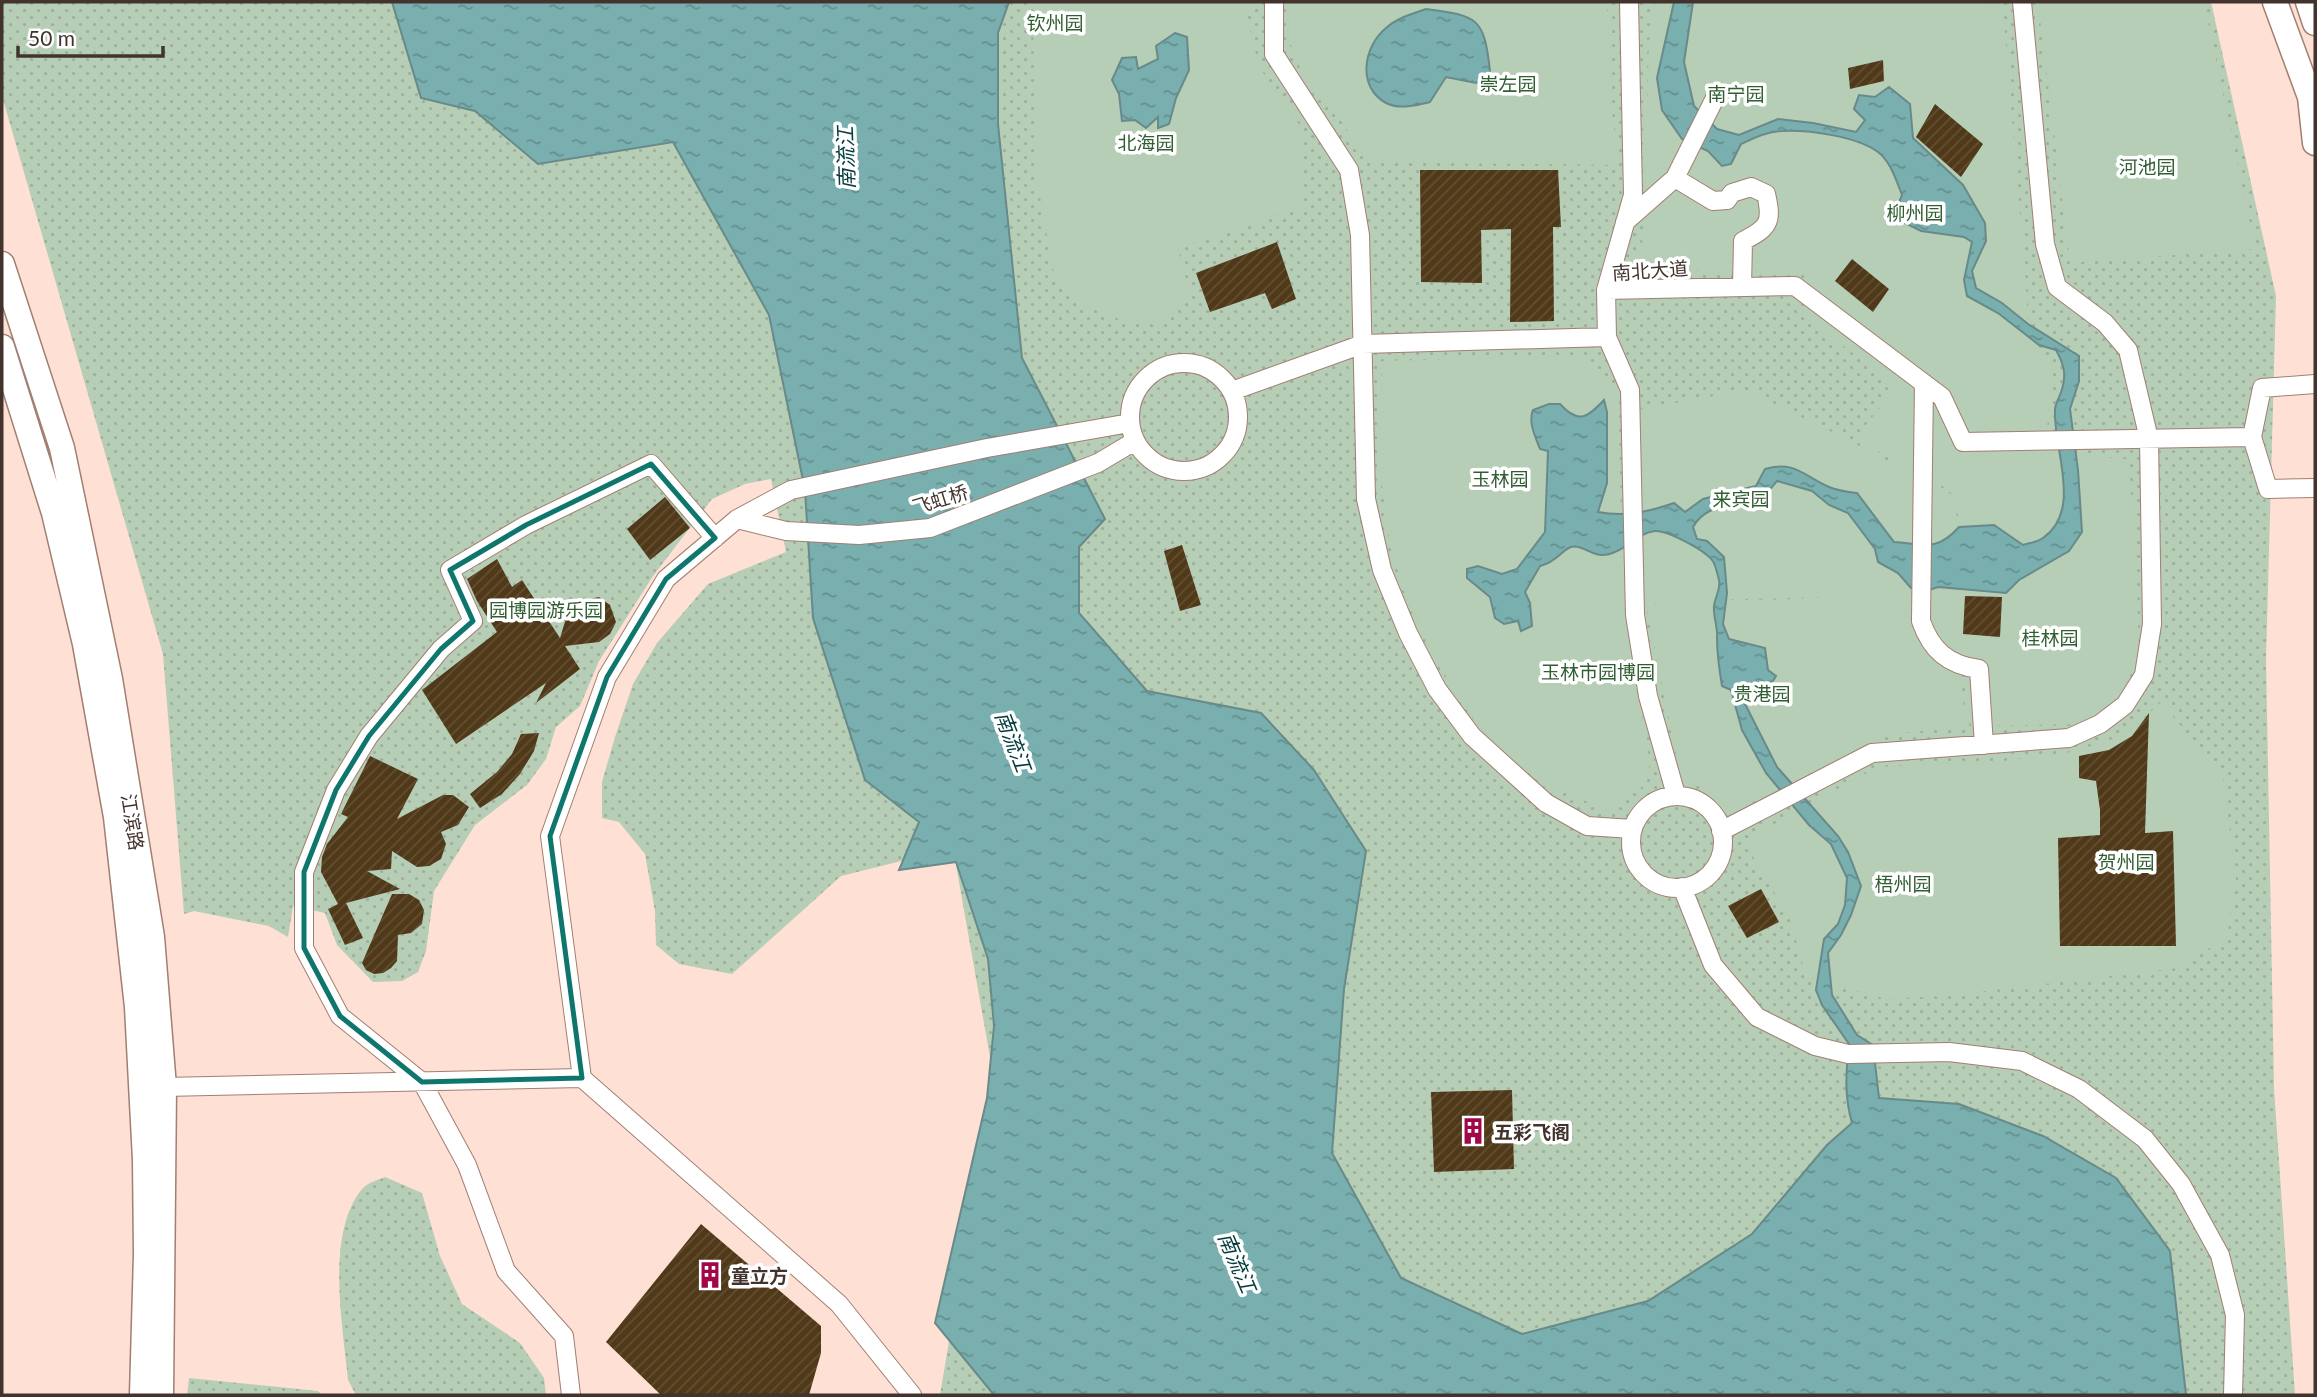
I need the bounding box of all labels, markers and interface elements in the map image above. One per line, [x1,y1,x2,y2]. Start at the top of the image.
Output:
park label: 钦州园 [1026,11,1084,34]
scale bar [18,14,163,58]
text: 50 m [28,25,75,50]
park label: 崇左园 [1479,72,1537,95]
park label: 南宁园 [1707,82,1765,105]
water label: 南流江 [831,124,859,190]
park label: 北海园 [1117,131,1175,154]
park label: 河池园 [2118,155,2176,178]
park label: 柳州园 [1886,201,1944,224]
street label: 南北大道 [1611,256,1689,284]
park label: 玉林园 [1471,467,1529,490]
street label: 飞虹桥 [909,480,971,518]
park label: 来宾园 [1712,487,1770,510]
park label: 园博园游乐园 [489,598,603,621]
park label: 桂林园 [2021,626,2079,649]
park label: 玉林市园博园 [1541,660,1655,683]
park label: 贵港园 [1733,682,1791,705]
water label: 南流江 [991,707,1038,777]
street label: 江滨路 [117,792,149,852]
park label: 贺州园 [2097,850,2155,873]
park label: 梧州园 [1874,872,1932,895]
building icon: 五彩飞阁 [1458,1116,1488,1146]
place label: 五彩飞阁 [1494,1120,1570,1143]
water label: 南流江 [1214,1228,1263,1298]
building icon: 童立方 [695,1260,725,1290]
place label: 童立方 [731,1264,788,1287]

